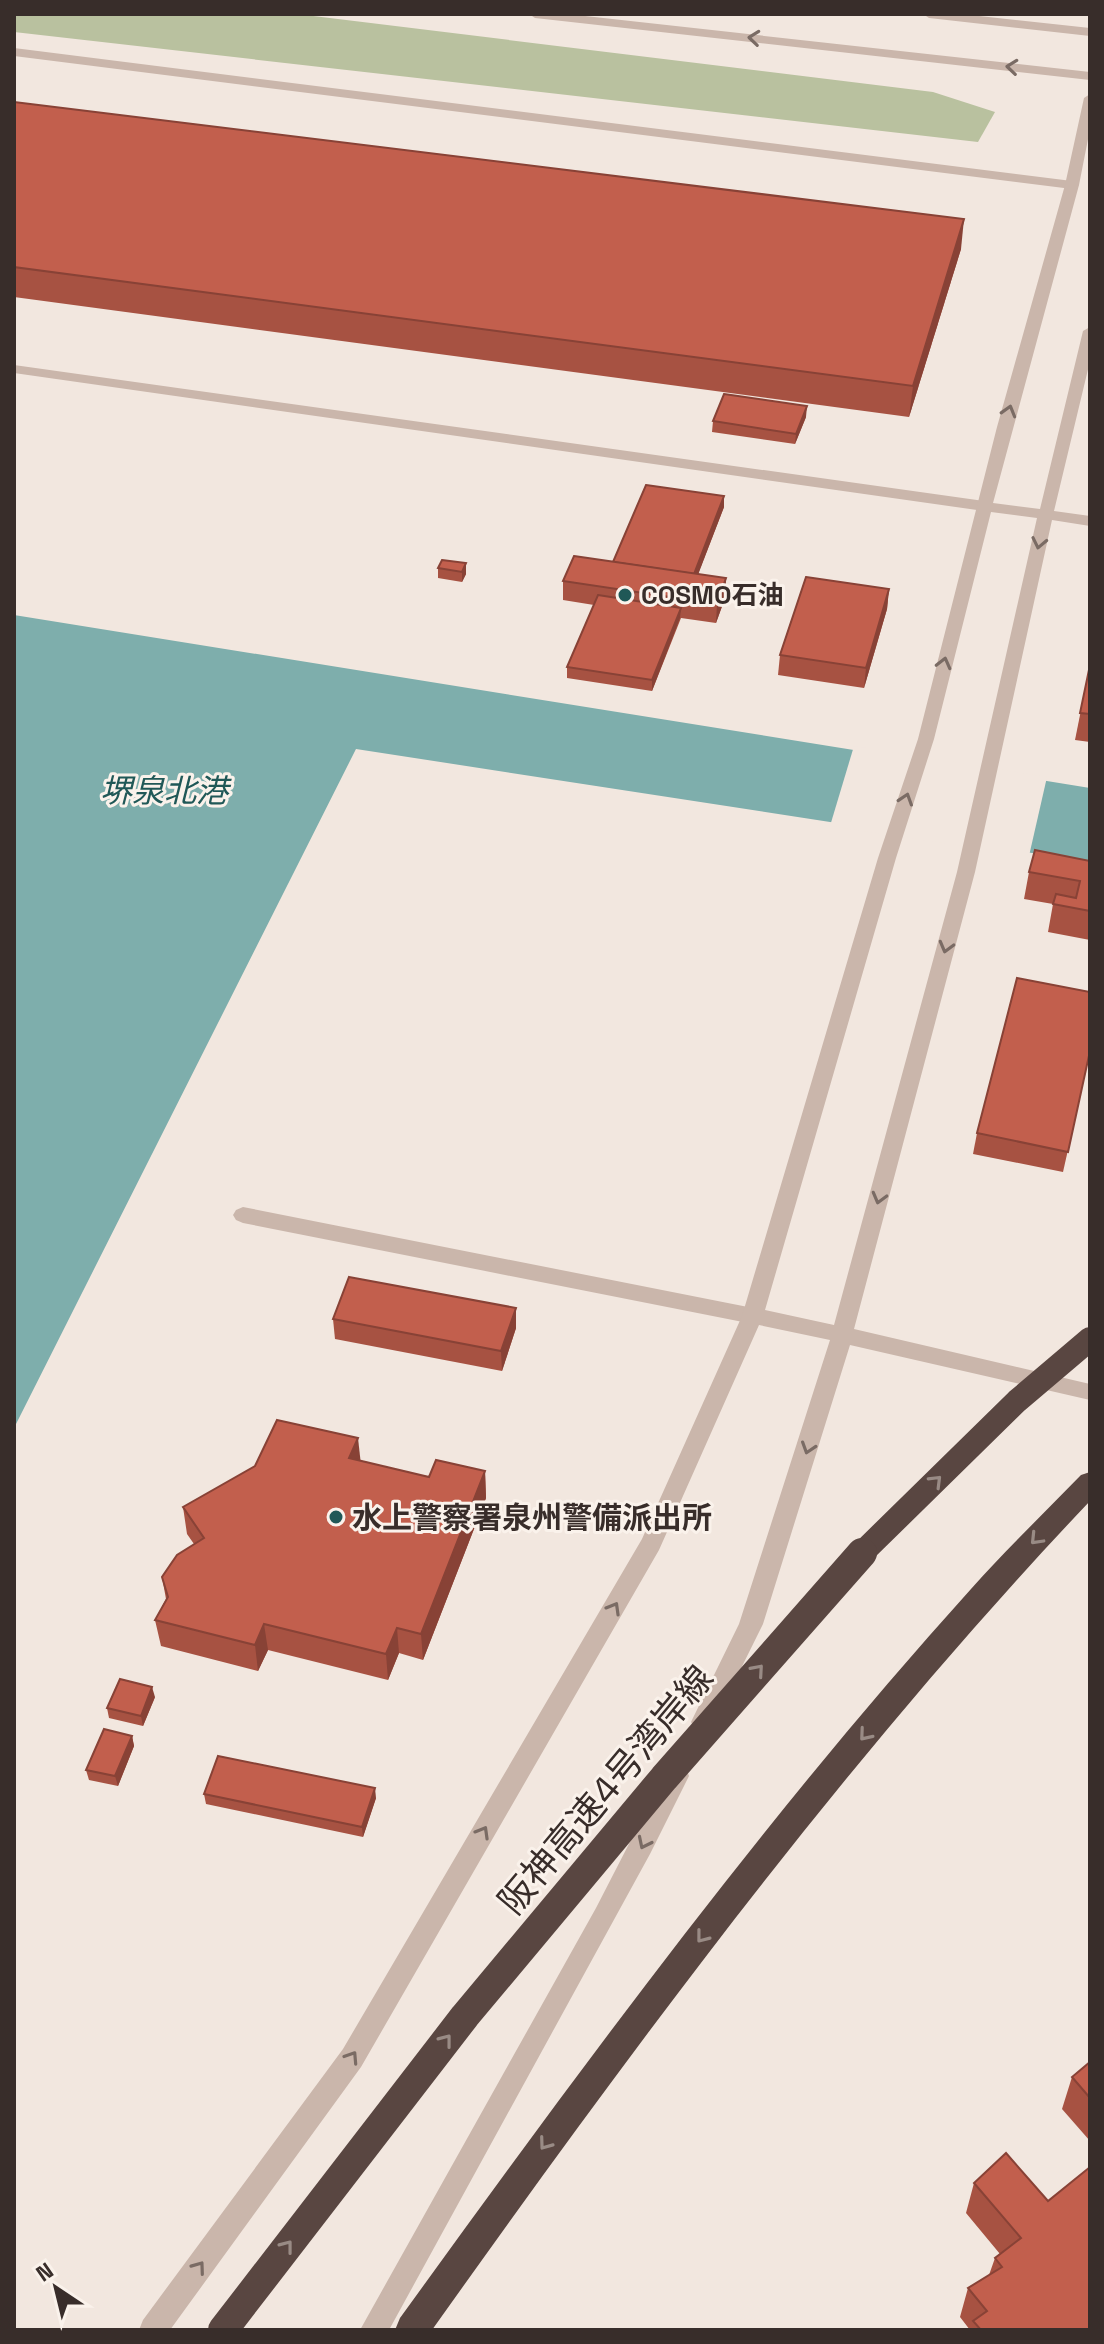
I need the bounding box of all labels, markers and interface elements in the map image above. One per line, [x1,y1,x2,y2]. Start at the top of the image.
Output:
one-way arrow [747,30,760,47]
one-way arrow [1006,59,1019,76]
one-way arrow [999,405,1016,419]
one-way arrow [1031,536,1048,549]
place label: COSMO石油 [641,578,784,612]
marker: COSMO石油 [616,586,634,604]
one-way arrow [935,657,952,671]
water label: 堺泉北港 [100,771,232,811]
one-way arrow [897,792,913,806]
one-way arrow [939,940,955,954]
one-way arrow [871,1191,888,1205]
one-way arrow [801,1441,817,1455]
one-way arrow [927,1476,941,1490]
place label: 水上警察署泉州警備派出所 [352,1498,712,1537]
marker: 水上警察署泉州警備派出所 [327,1508,345,1526]
one-way arrow [1031,1530,1045,1544]
one-way arrow [604,1602,620,1617]
street label: 阪神高速4号湾岸線 [489,1656,723,1924]
one-way arrow [748,1664,763,1679]
one-way arrow [860,1725,875,1740]
one-way arrow [473,1827,489,1841]
one-way arrow [639,1834,654,1849]
one-way arrow [698,1928,712,1943]
one-way arrow [437,2034,451,2049]
one-way arrow [342,2051,357,2066]
one-way arrow [540,2136,555,2150]
one-way arrow [278,2240,292,2255]
north arrow [16,2248,96,2328]
text: N [30,2256,59,2287]
one-way arrow [189,2261,204,2276]

